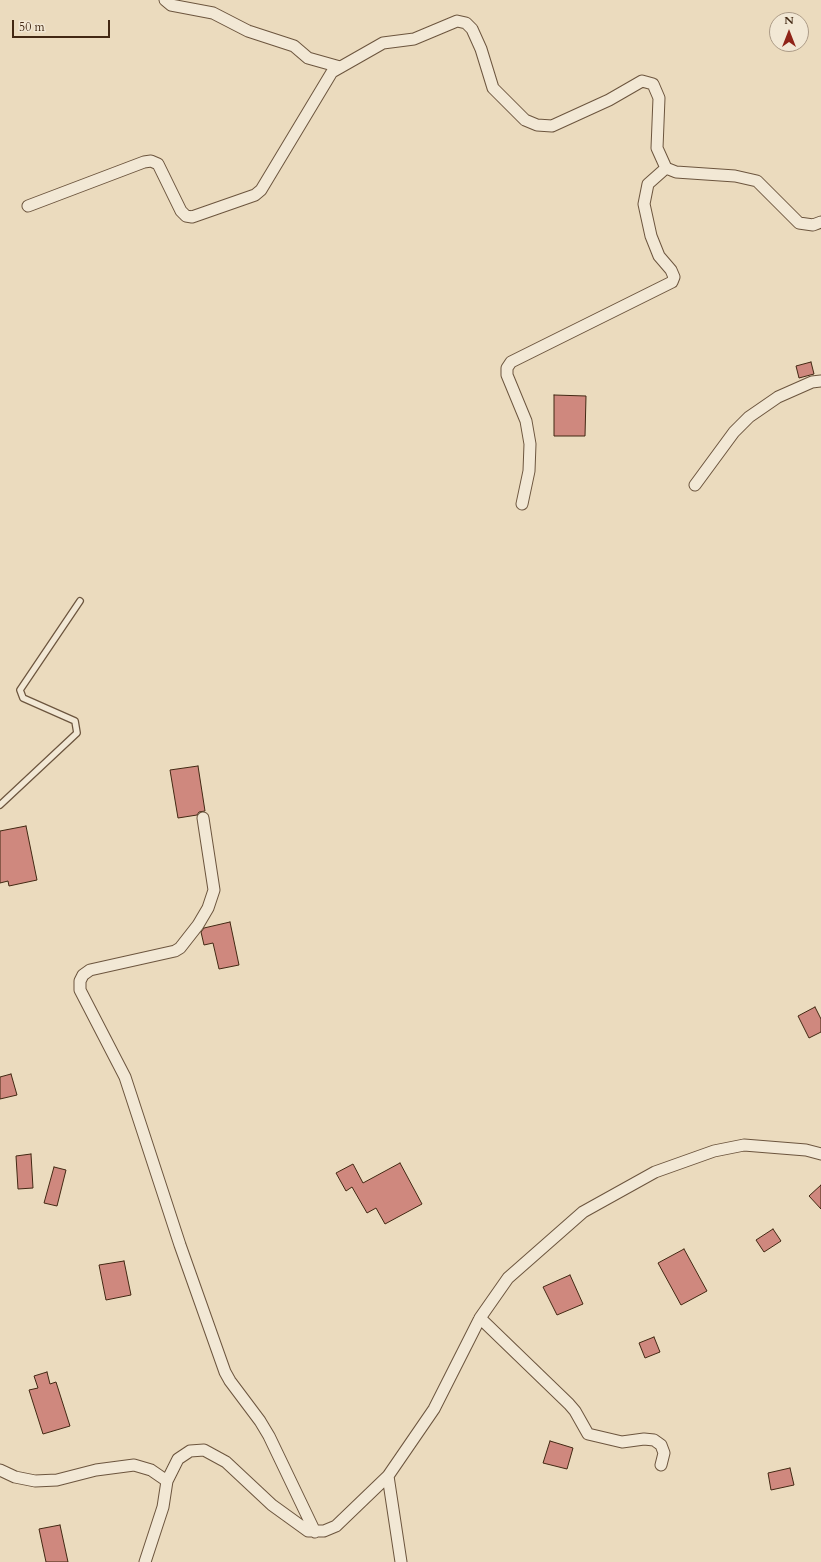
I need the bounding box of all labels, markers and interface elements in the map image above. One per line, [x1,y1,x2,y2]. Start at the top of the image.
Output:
scale bar [14,12,112,38]
north arrow [769,12,809,52]
text: N [784,13,794,28]
text: 50 m [19,19,45,35]

